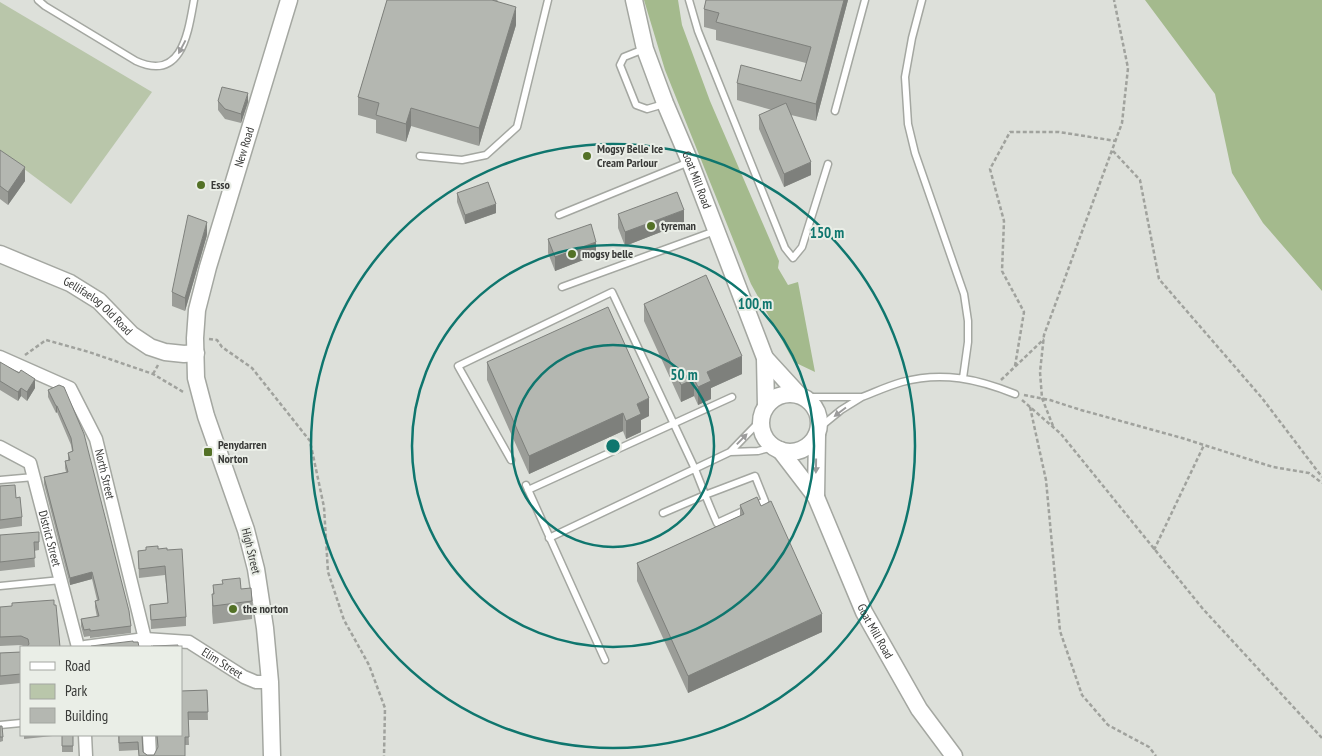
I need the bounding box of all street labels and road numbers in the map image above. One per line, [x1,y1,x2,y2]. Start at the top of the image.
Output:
street label: New Road [231,125,257,169]
street label: Goat Mill Road [679,149,715,211]
street label: Gellifaelog Old Road [61,273,136,338]
street label: North Street [92,447,119,501]
street label: District Street [36,509,65,569]
street label: High Street [239,526,265,576]
street label: Goat Mill Road [854,601,897,661]
street label: Elim Street [199,644,246,682]

